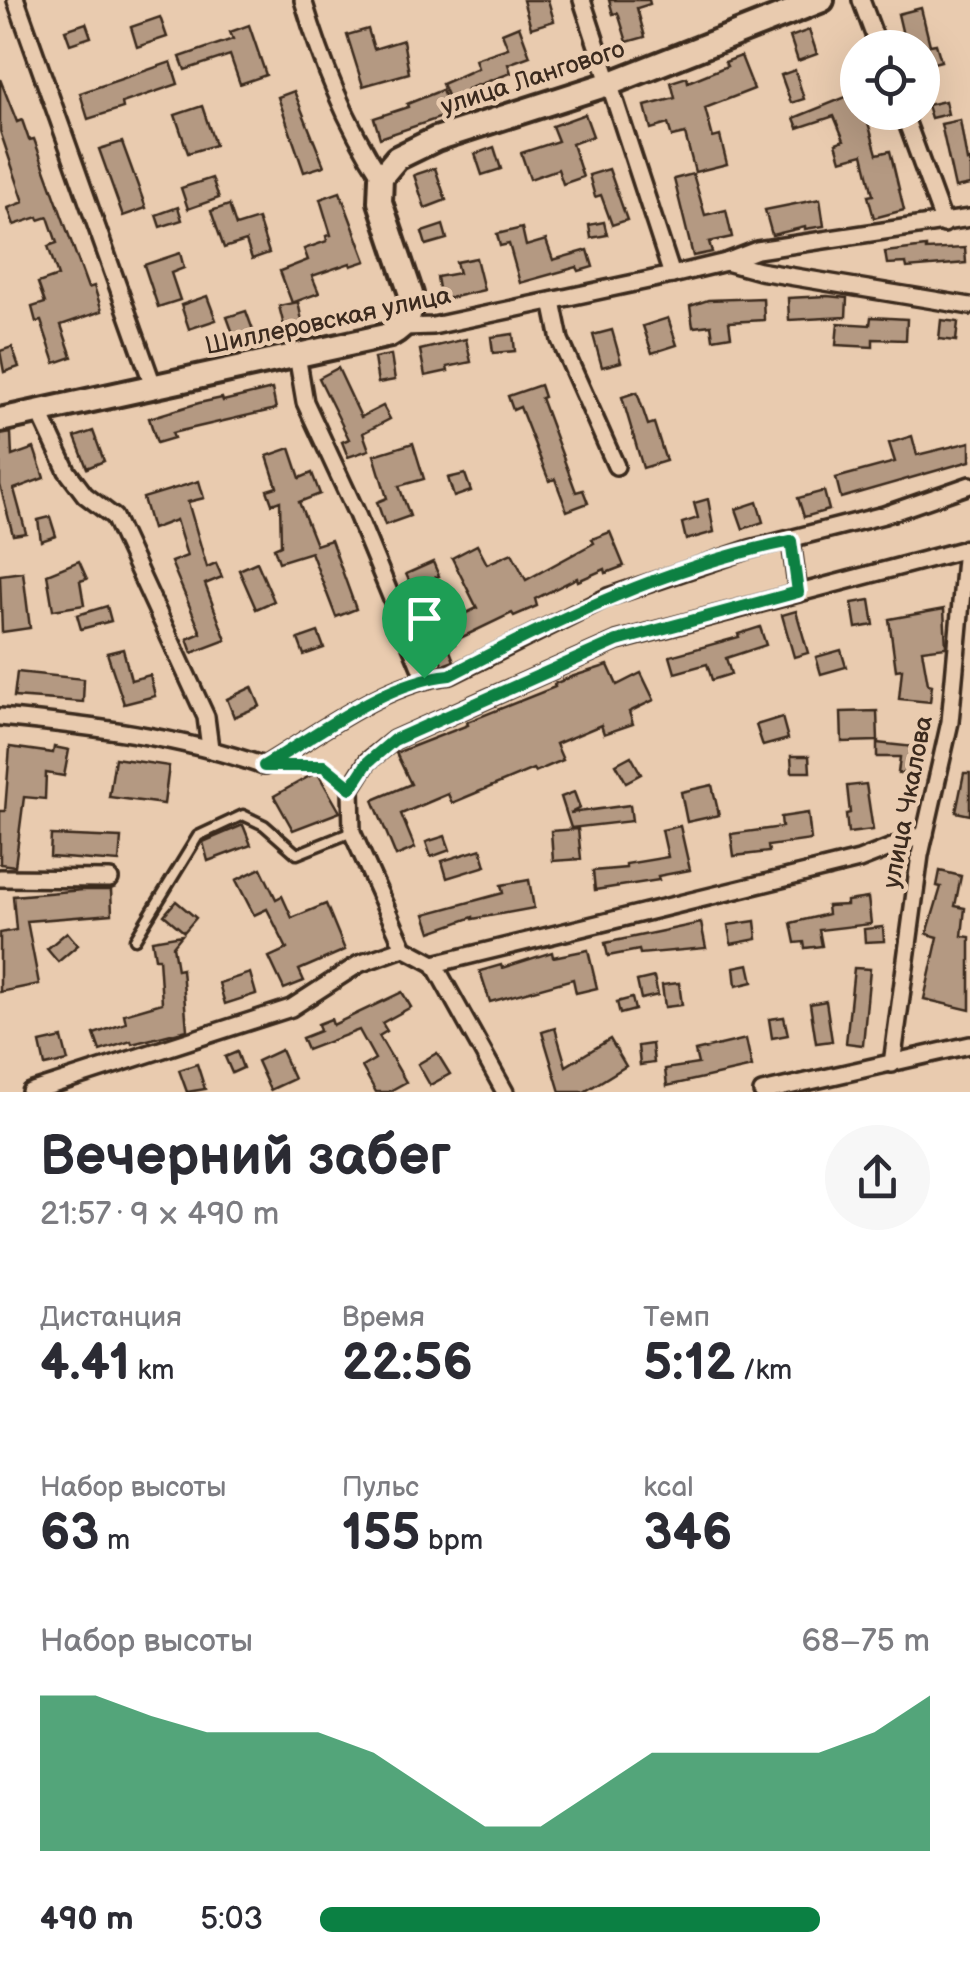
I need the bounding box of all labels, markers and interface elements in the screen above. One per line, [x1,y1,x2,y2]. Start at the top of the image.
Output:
map controls [840,30,940,130]
button: locate [840,30,940,130]
street label: улица Лангового [437,34,629,122]
street label: Шиллеровская улица [202,280,454,362]
pin [382,576,467,679]
icon: arrive [397,591,452,646]
street label: улица Чкалова [876,713,940,891]
text: Вечерний забег [40,1124,451,1191]
button: share [825,1125,930,1230]
text: 21:57 · 9 × 490 m [40,1195,279,1234]
text: Дистанция [40,1301,182,1334]
text: Время [342,1301,425,1334]
text: Темп [643,1301,710,1334]
text: 4.41 [40,1334,130,1394]
text: 22:56 [342,1334,473,1394]
text: 5:12 [643,1334,735,1394]
text: km [130,1354,174,1387]
text: /km [735,1354,792,1387]
text: Набор высоты [40,1471,226,1504]
text: Пульс [342,1471,419,1504]
text: kcal [643,1471,694,1504]
text: 63 [40,1504,100,1564]
text: 155 [342,1504,420,1564]
text: 346 [643,1504,732,1564]
text: m [100,1524,130,1557]
text: bpm [420,1524,483,1557]
text: Набор высоты [40,1622,253,1661]
text: 68–75 m [802,1622,930,1661]
text: 490 m [40,1900,133,1939]
text: 5:03 [200,1900,263,1939]

